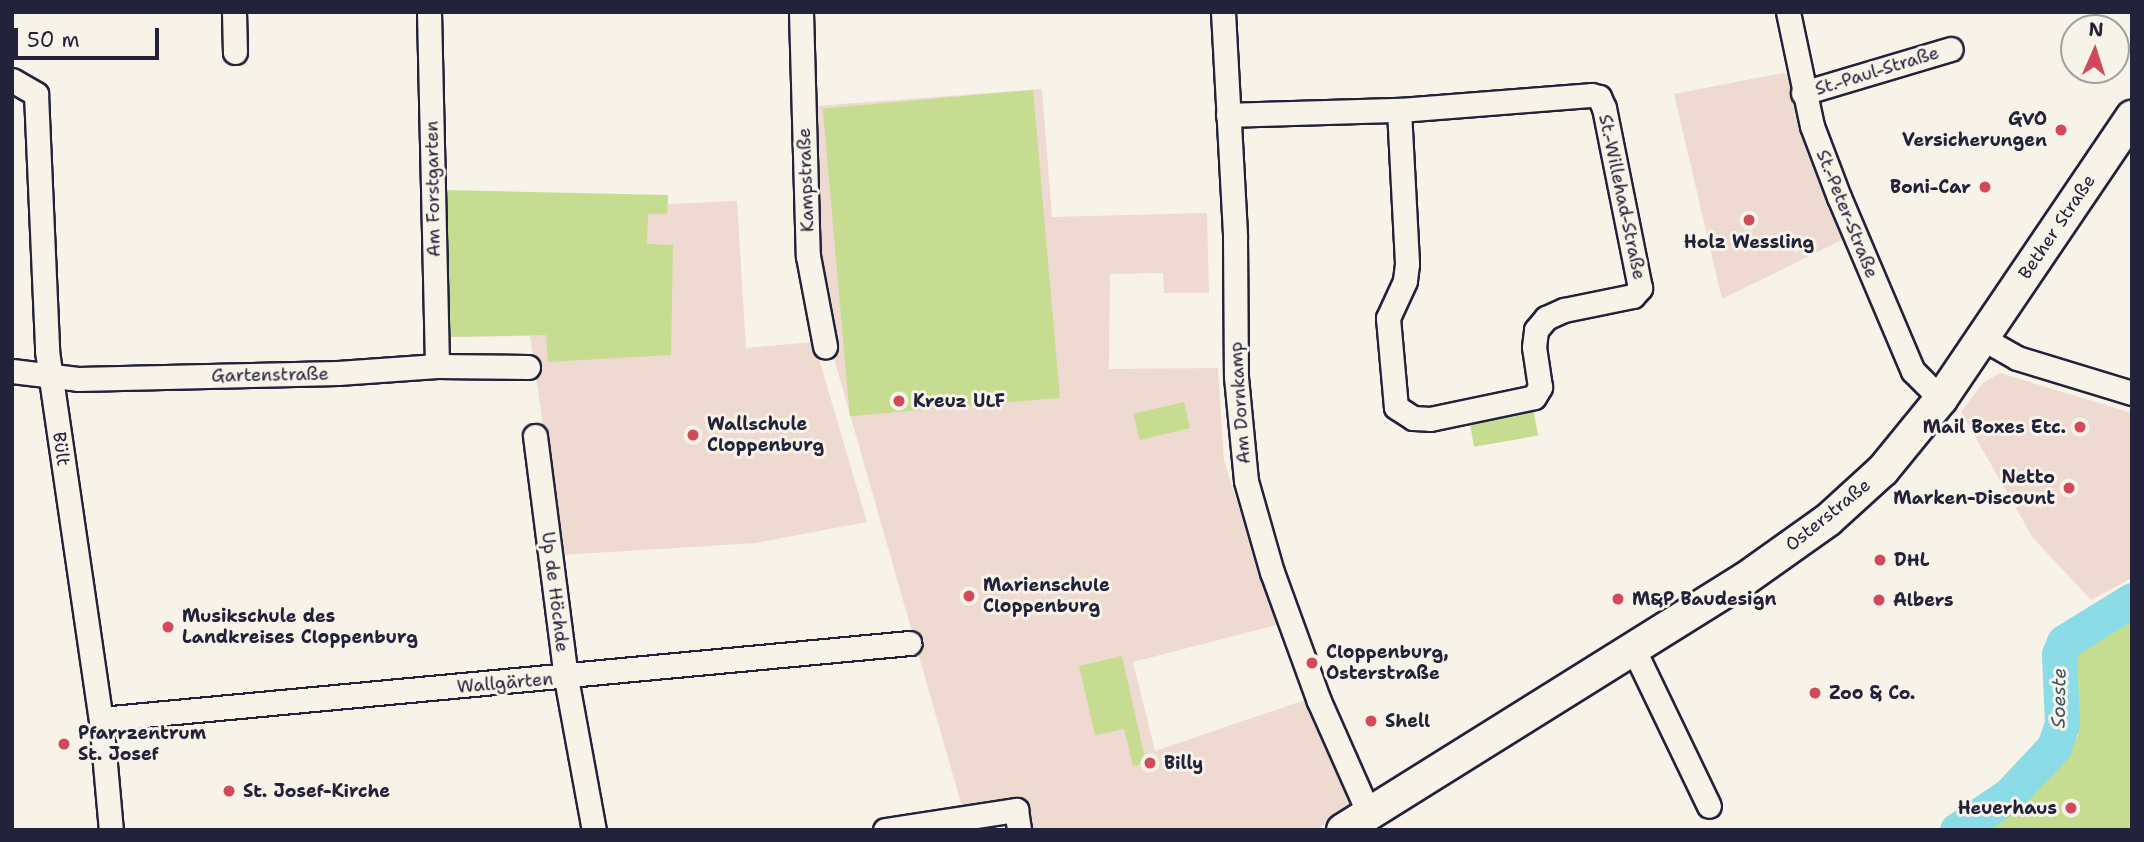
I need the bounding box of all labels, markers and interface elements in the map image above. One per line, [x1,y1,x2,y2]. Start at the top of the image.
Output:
scale bar [18,14,163,58]
north arrow [2060,14,2130,84]
text: N [2088,17,2104,42]
text: 50 m [27,26,80,54]
street label: St.-Paul-Straße [1812,42,1942,100]
place label: GVO Versicherungen [1902,109,2047,152]
street label: St.-Willehad-Straße [1594,112,1650,282]
street label: Am Forstgarten [421,121,445,257]
marker: GVO Versicherungen [2053,122,2069,138]
street label: Kampstraße [793,127,819,233]
street label: St.-Peter-Straße [1811,147,1883,281]
street label: Bether Straße [2014,171,2100,283]
place label: Boni-Car [1890,176,1971,198]
marker: Boni-Car [1977,179,1993,195]
marker: Holz Wessling [1741,212,1757,228]
place label: Holz Wessling [1684,231,1814,253]
street label: Am Dornkamp [1225,341,1255,465]
street label: Gartenstraße [211,363,329,387]
place label: Kreuz ULF [913,390,1005,412]
marker: Kreuz ULF [891,393,907,409]
place label: Wallschule Cloppenburg [707,414,824,457]
place label: Mail Boxes Etc. [1923,416,2066,438]
marker: Mail Boxes Etc. [2072,419,2088,435]
marker: Wallschule Cloppenburg [685,427,701,443]
street label: Bült [48,431,74,467]
place label: Netto Marken-Discount [1893,467,2055,510]
street label: Osterstraße [1781,474,1875,556]
marker: Netto Marken-Discount [2061,480,2077,496]
street label: Up de Höchde [537,531,573,653]
place label: DHL [1894,549,1929,571]
marker: DHL [1872,552,1888,568]
place label: Marienschule Cloppenburg [983,575,1110,618]
marker: Marienschule Cloppenburg [961,588,977,604]
place label: M&P Baudesign [1632,588,1776,610]
place label: Albers [1893,589,1954,611]
marker: M&P Baudesign [1610,591,1626,607]
marker: Albers [1871,592,1887,608]
place label: Musikschule des Landkreises Cloppenburg [182,606,418,648]
marker: Musikschule des Landkreises Cloppenburg [160,619,176,635]
place label: Cloppenburg, Osterstraße [1326,642,1449,684]
marker: Cloppenburg, Osterstraße [1304,655,1320,671]
street label: Wallgärten [456,668,554,698]
water label: Soeste [2047,668,2071,728]
place label: Zoo & Co. [1829,682,1915,704]
marker: Zoo & Co. [1807,685,1823,701]
place label: Shell [1385,710,1430,732]
marker: Shell [1363,713,1379,729]
place label: Pfarrzentrum St. Josef [78,723,206,766]
marker: Pfarrzentrum St. Josef [56,736,72,752]
place label: Billy [1164,752,1203,774]
marker: Billy [1142,755,1158,771]
place label: St. Josef-Kirche [243,780,390,802]
marker: St. Josef-Kirche [221,783,237,799]
place label: Heuerhaus [1958,797,2057,819]
marker: Heuerhaus [2063,800,2079,816]

